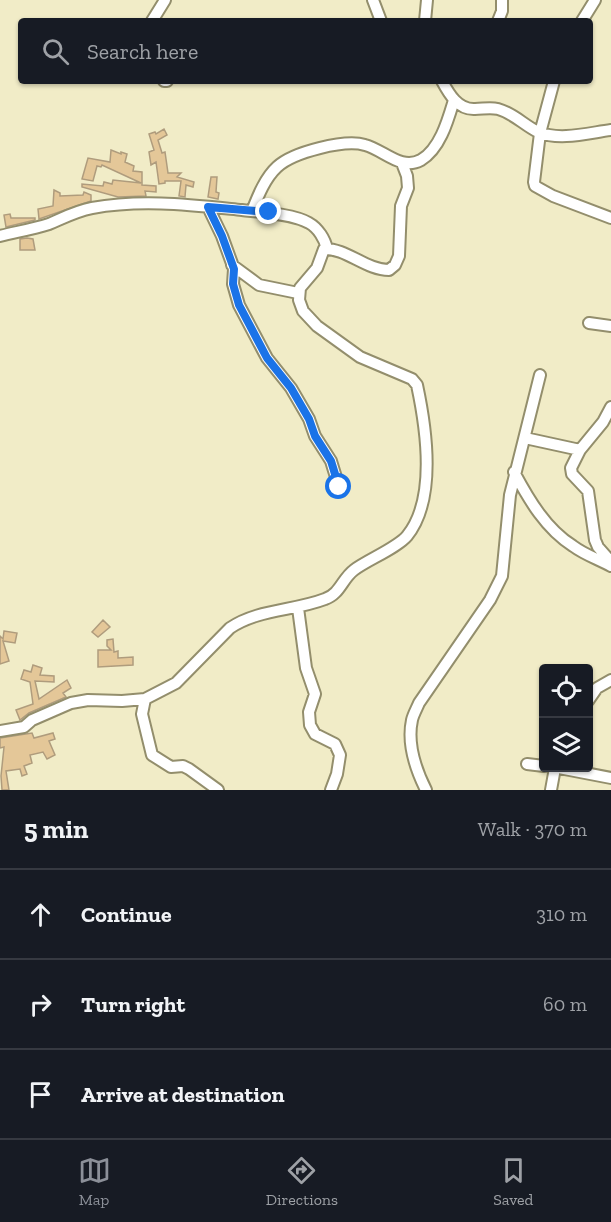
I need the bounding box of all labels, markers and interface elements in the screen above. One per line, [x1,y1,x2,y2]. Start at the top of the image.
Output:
search box [18,18,593,84]
icon: search [39,35,72,68]
text: Search here [87,38,198,65]
route end [255,198,281,224]
route start [325,473,351,499]
map controls [539,664,593,772]
button: locate [539,664,593,718]
button: layers [539,718,593,772]
text: 5 min [24,813,88,845]
text: Walk · 370 m [478,817,587,841]
icon: ahead [24,898,57,931]
text: Continue [81,901,172,928]
text: 310 m [536,902,587,926]
icon: right [24,988,57,1021]
text: Turn right [81,991,185,1018]
text: 60 m [543,992,587,1016]
icon: arrive [24,1078,57,1111]
text: Arrive at destination [81,1081,284,1108]
tab: Map [78,1154,111,1209]
tab: Directions [266,1154,338,1209]
tab: Saved [493,1154,533,1209]

